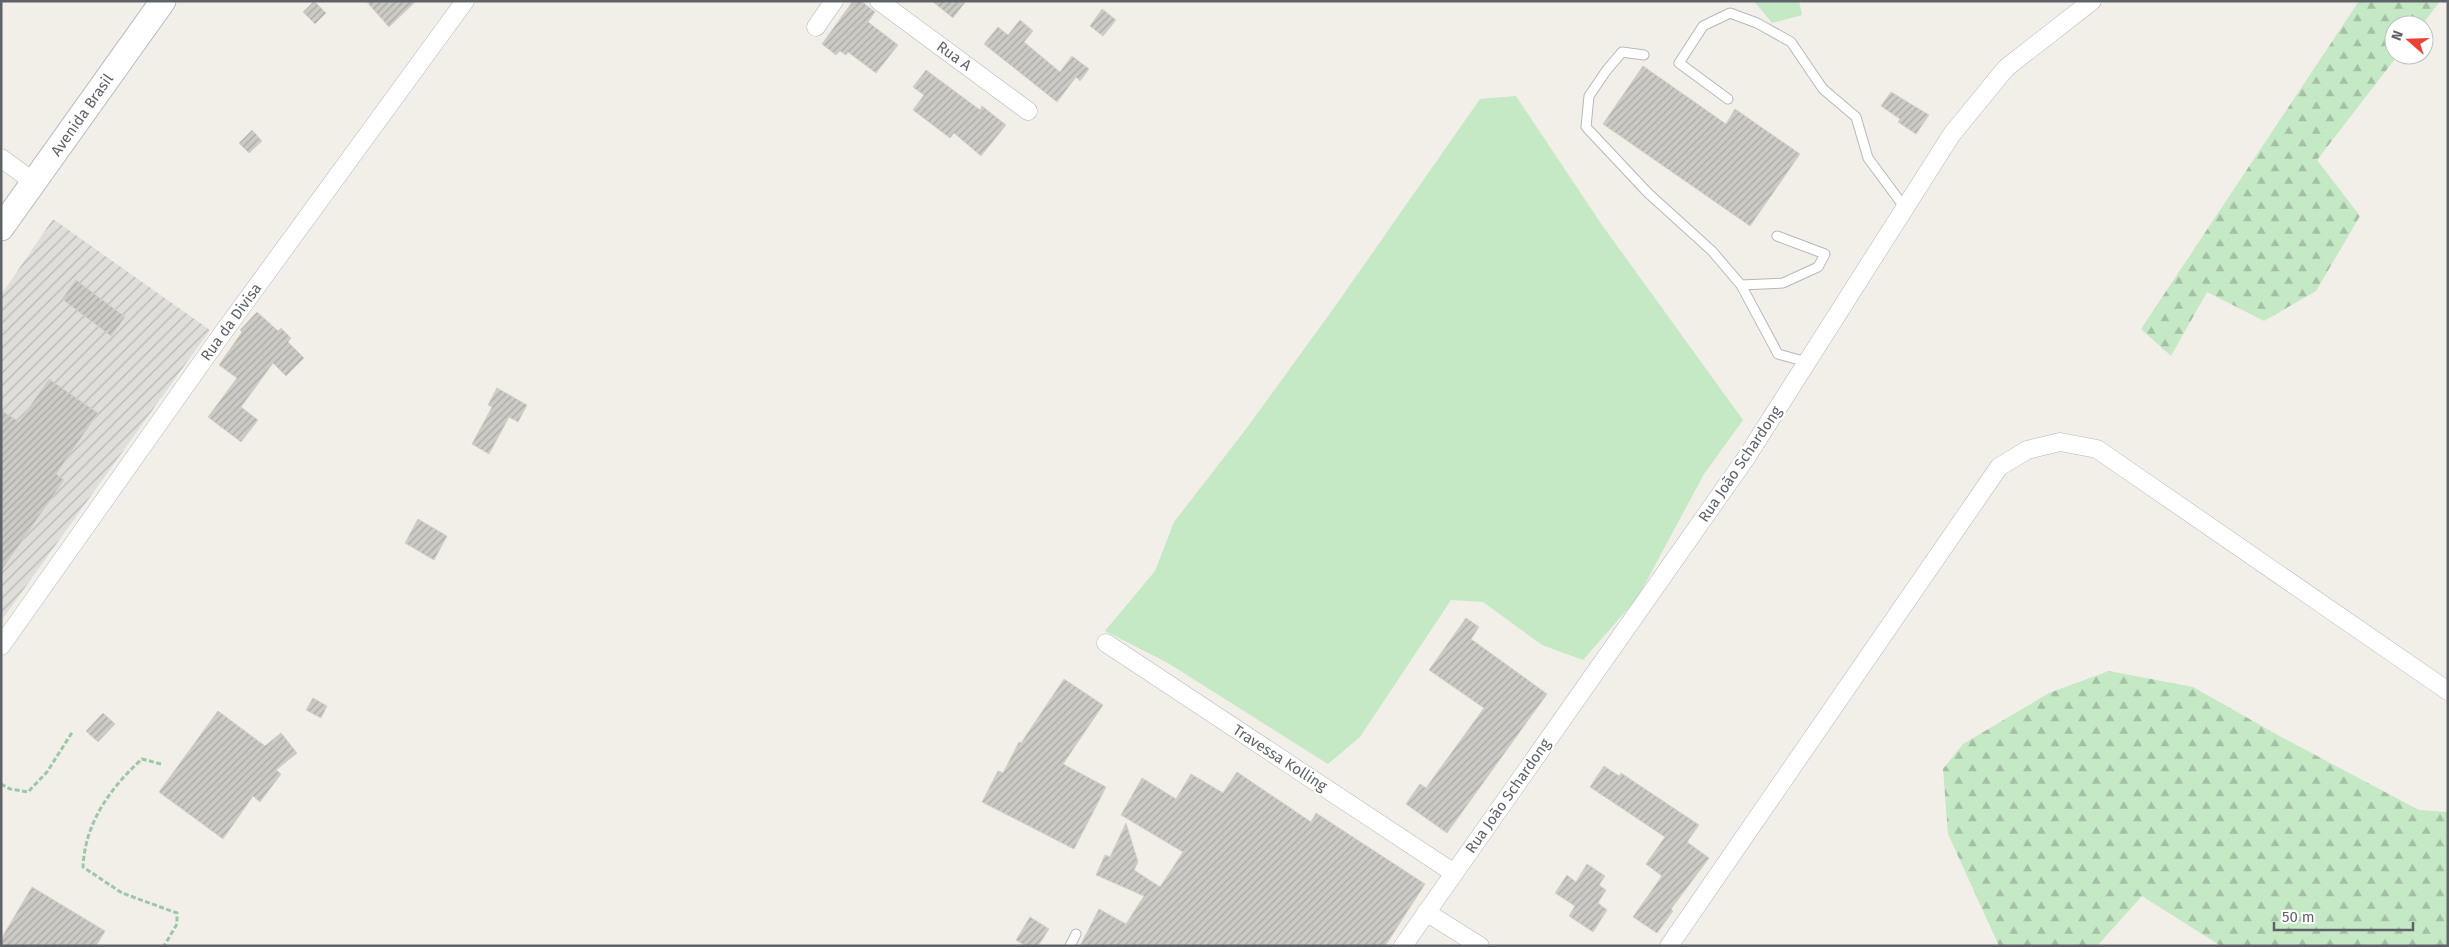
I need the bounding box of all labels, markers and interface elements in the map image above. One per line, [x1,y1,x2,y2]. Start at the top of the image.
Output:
north arrow [2384,15,2434,65]
text: N [2388,28,2407,43]
street label: Rua A [933,37,975,75]
street label: Avenida Brasil [47,70,117,160]
street label: Rua da Divisa [197,280,265,364]
street label: Rua João Schardong [1695,402,1786,525]
street label: Travessa Kolling [1229,721,1331,795]
street label: Rua João Schardong [1462,735,1554,857]
scale bar [2274,900,2413,932]
text: 50 m [2282,908,2315,926]

